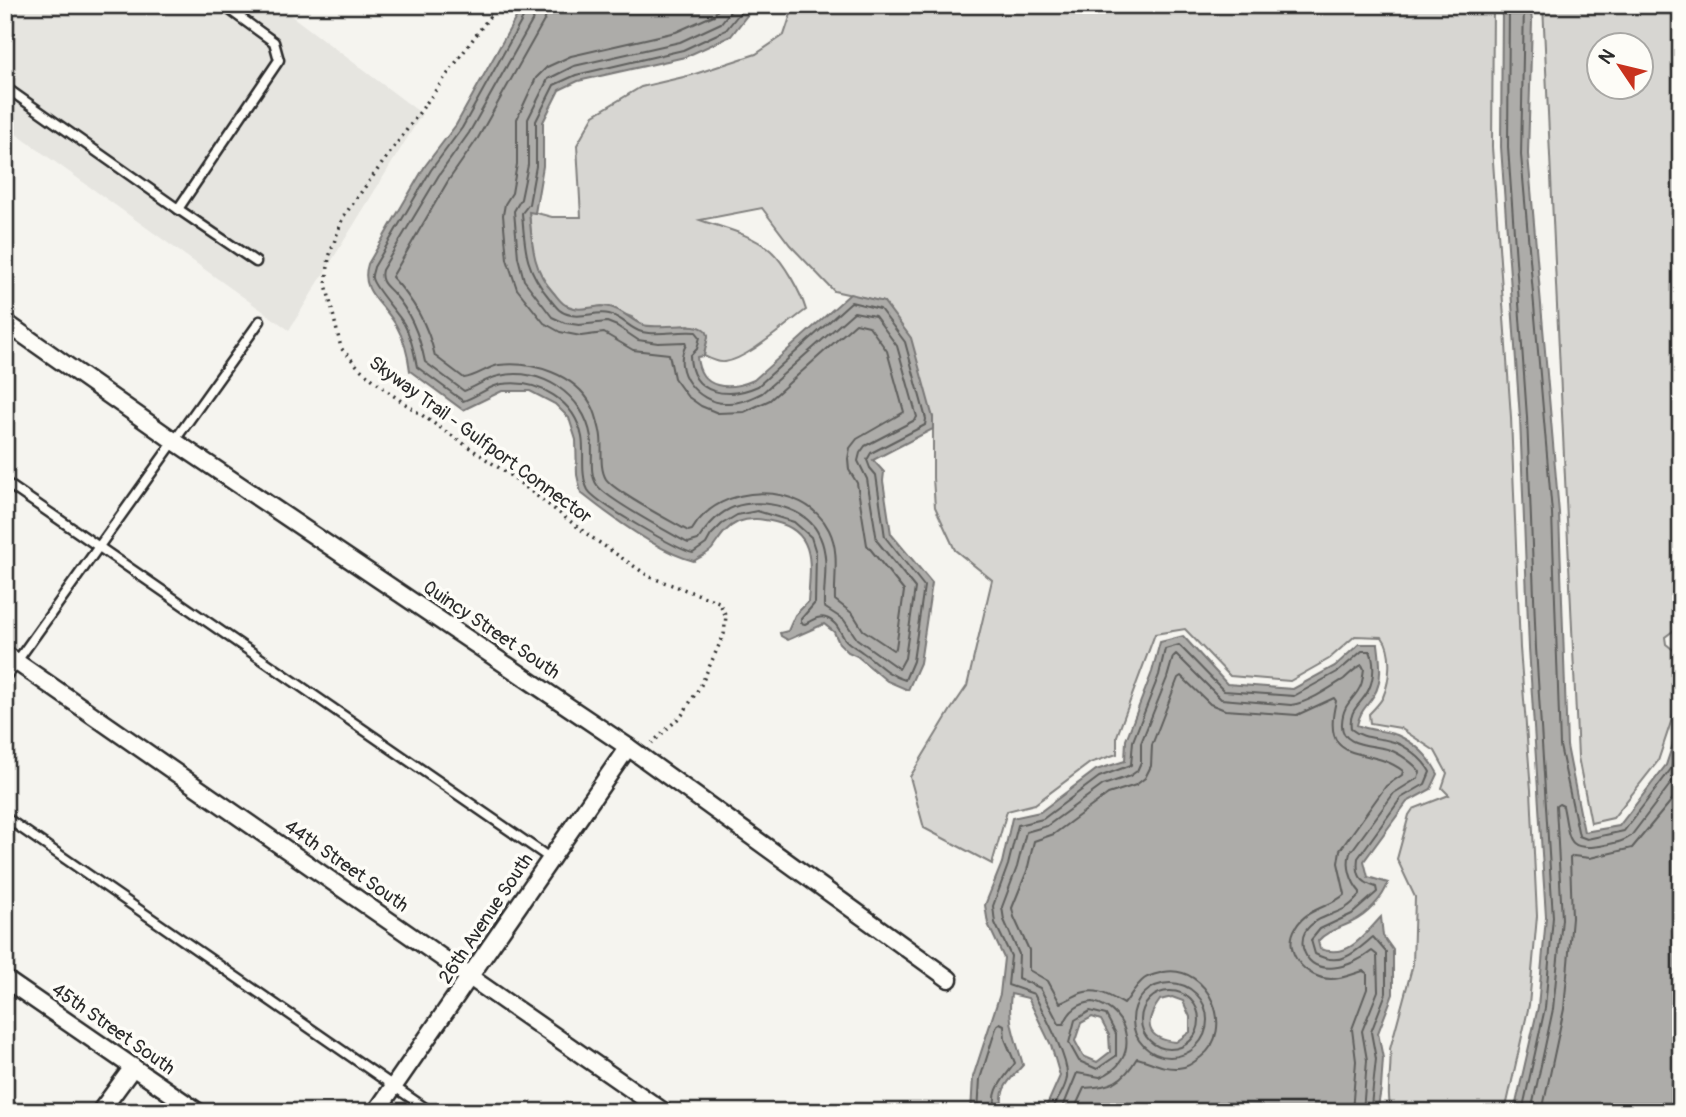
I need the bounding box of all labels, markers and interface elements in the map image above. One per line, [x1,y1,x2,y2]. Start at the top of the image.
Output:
north arrow [1584,32,1654,102]
text: N [1593,45,1620,69]
street label: Skyway Trail - Gulfport Connector [364,351,597,529]
street label: Quincy Street South [418,575,565,685]
street label: 44th Street South [280,814,413,918]
street label: 26th Avenue South [433,849,538,988]
street label: 45th Street South [47,977,180,1080]

